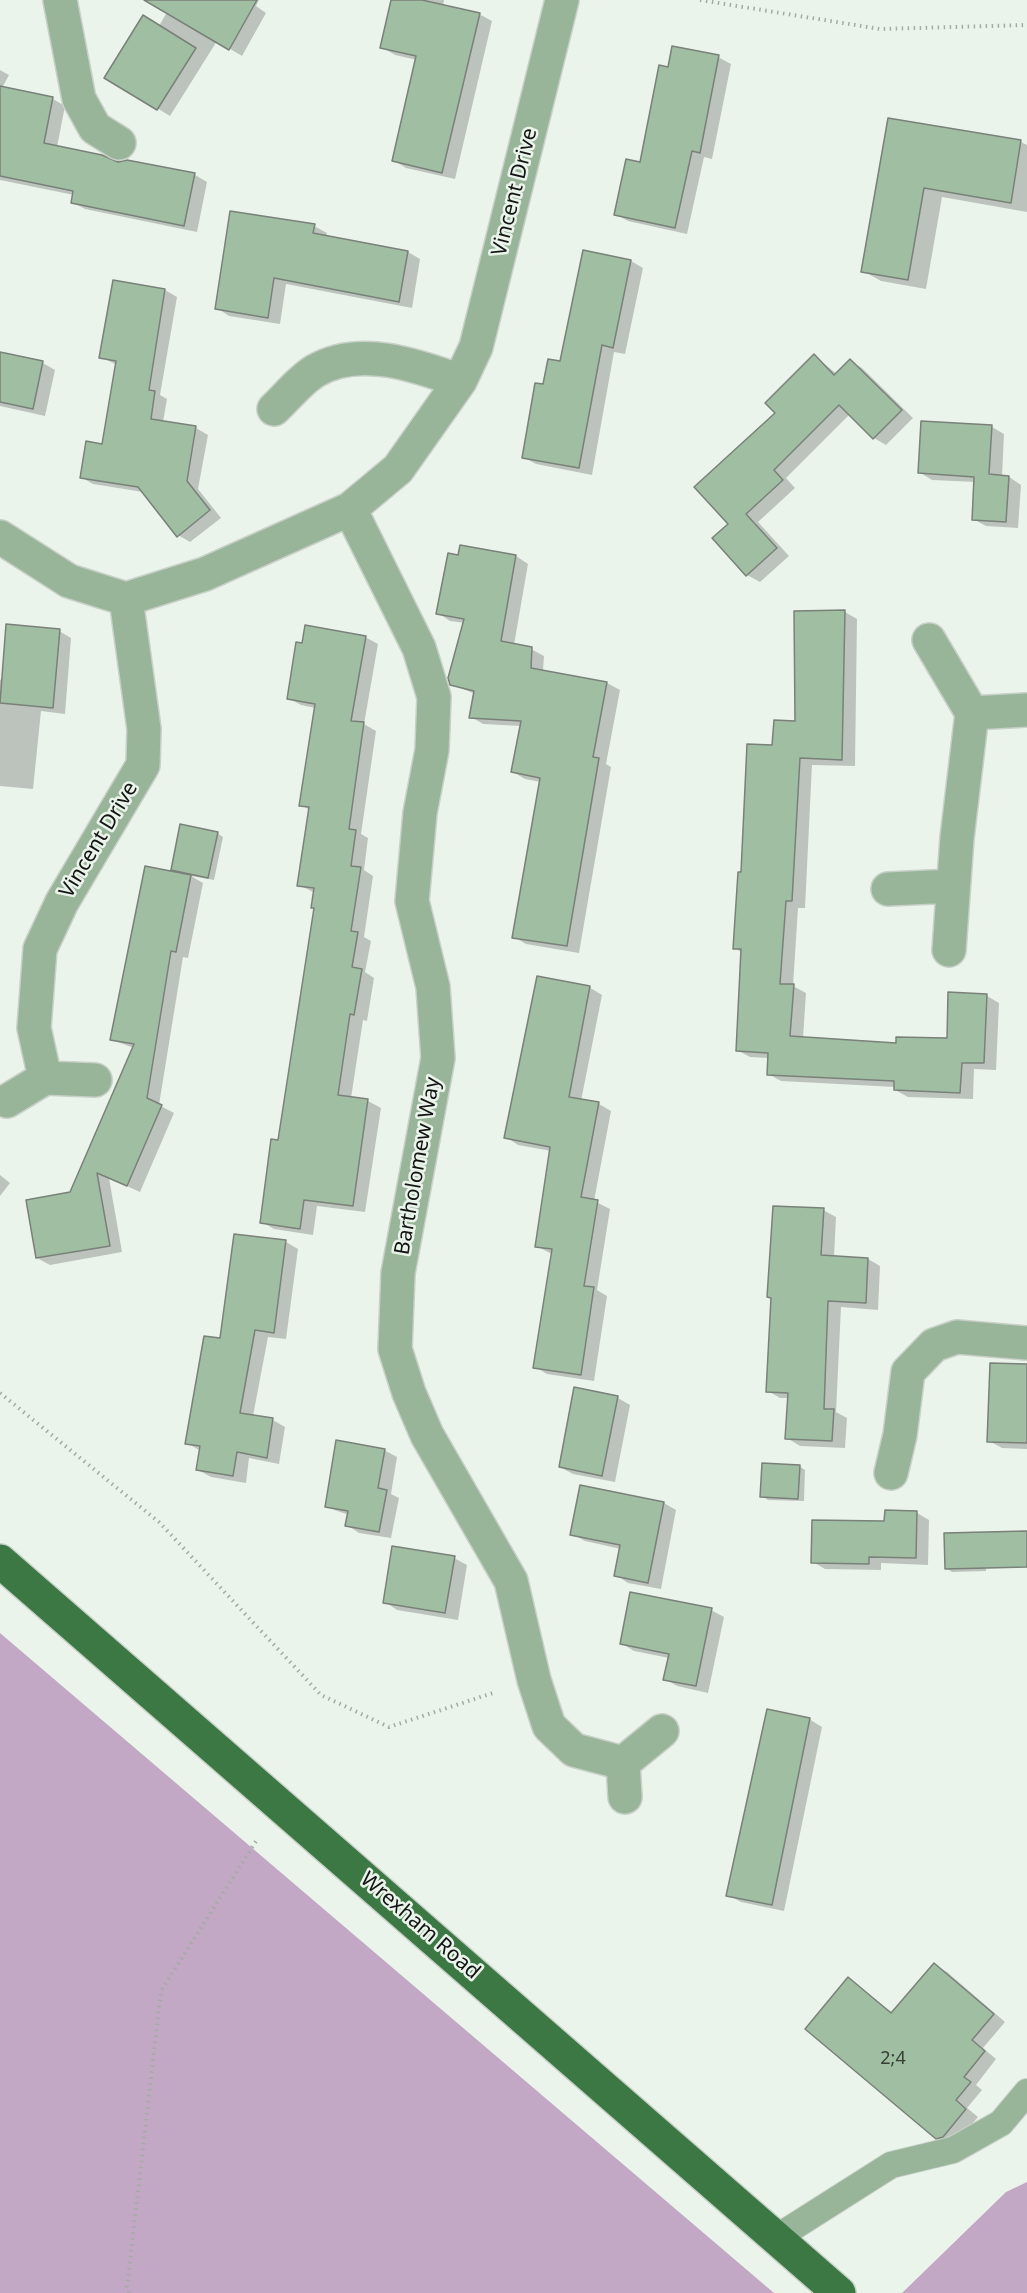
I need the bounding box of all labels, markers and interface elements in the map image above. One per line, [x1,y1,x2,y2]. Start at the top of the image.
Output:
street label: Vincent Drive [487,125,543,259]
street label: Vincent Drive [54,777,144,903]
street label: Bartholomew Way [390,1075,446,1257]
street label: Wrexham Road [355,1867,485,1985]
house number: 2;4 [880,2048,906,2070]

